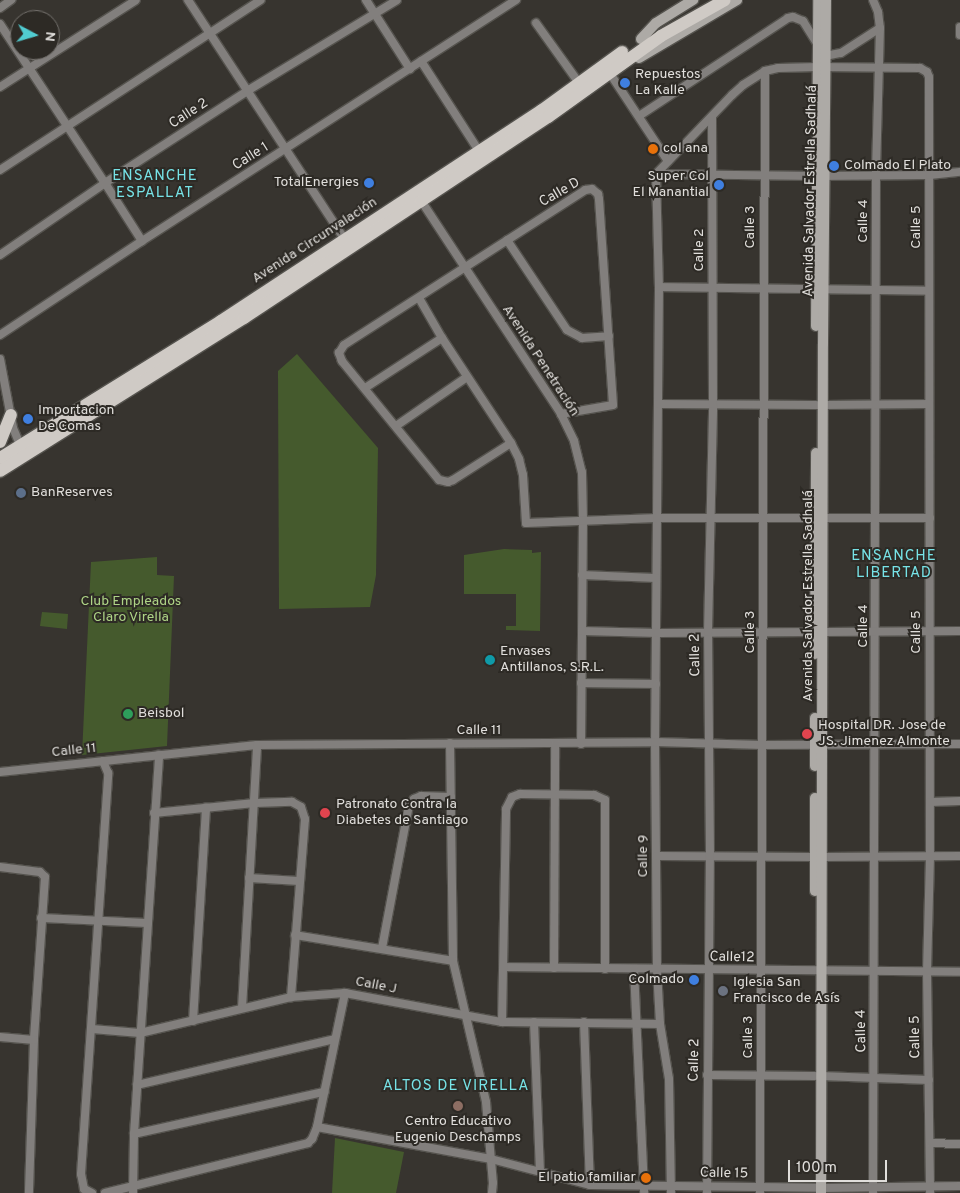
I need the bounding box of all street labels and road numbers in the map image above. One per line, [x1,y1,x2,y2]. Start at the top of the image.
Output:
street label: Avenida Salvador Estrella Sadhalá [801,85,821,297]
street label: Calle 2 [166,95,212,133]
street label: Calle 1 [230,139,272,175]
street label: Calle D [537,175,583,211]
street label: Avenida Circunvalación [249,194,381,288]
street label: Calle 4 [856,199,872,243]
street label: Calle 3 [743,205,759,249]
street label: Calle 5 [909,205,925,249]
street label: Calle 2 [692,228,708,272]
street label: Avenida Penetración [498,302,582,420]
street label: Avenida Salvador Estrella Sadhalá [801,490,817,702]
street label: Calle 4 [856,604,872,648]
street label: Calle 3 [743,610,759,654]
street label: Calle 5 [909,610,925,654]
street label: Calle 2 [687,633,705,677]
street label: Calle 11 [456,723,502,739]
street label: Calle 11 [51,740,97,762]
street label: Calle 9 [636,835,652,877]
street label: Calle12 [709,949,755,967]
street label: Calle J [354,974,398,998]
street label: Calle 4 [853,1009,871,1053]
street label: Calle 3 [741,1015,757,1059]
street label: Calle 5 [907,1015,925,1059]
street label: Calle 2 [686,1038,704,1082]
street label: Calle 15 [700,1165,748,1183]

